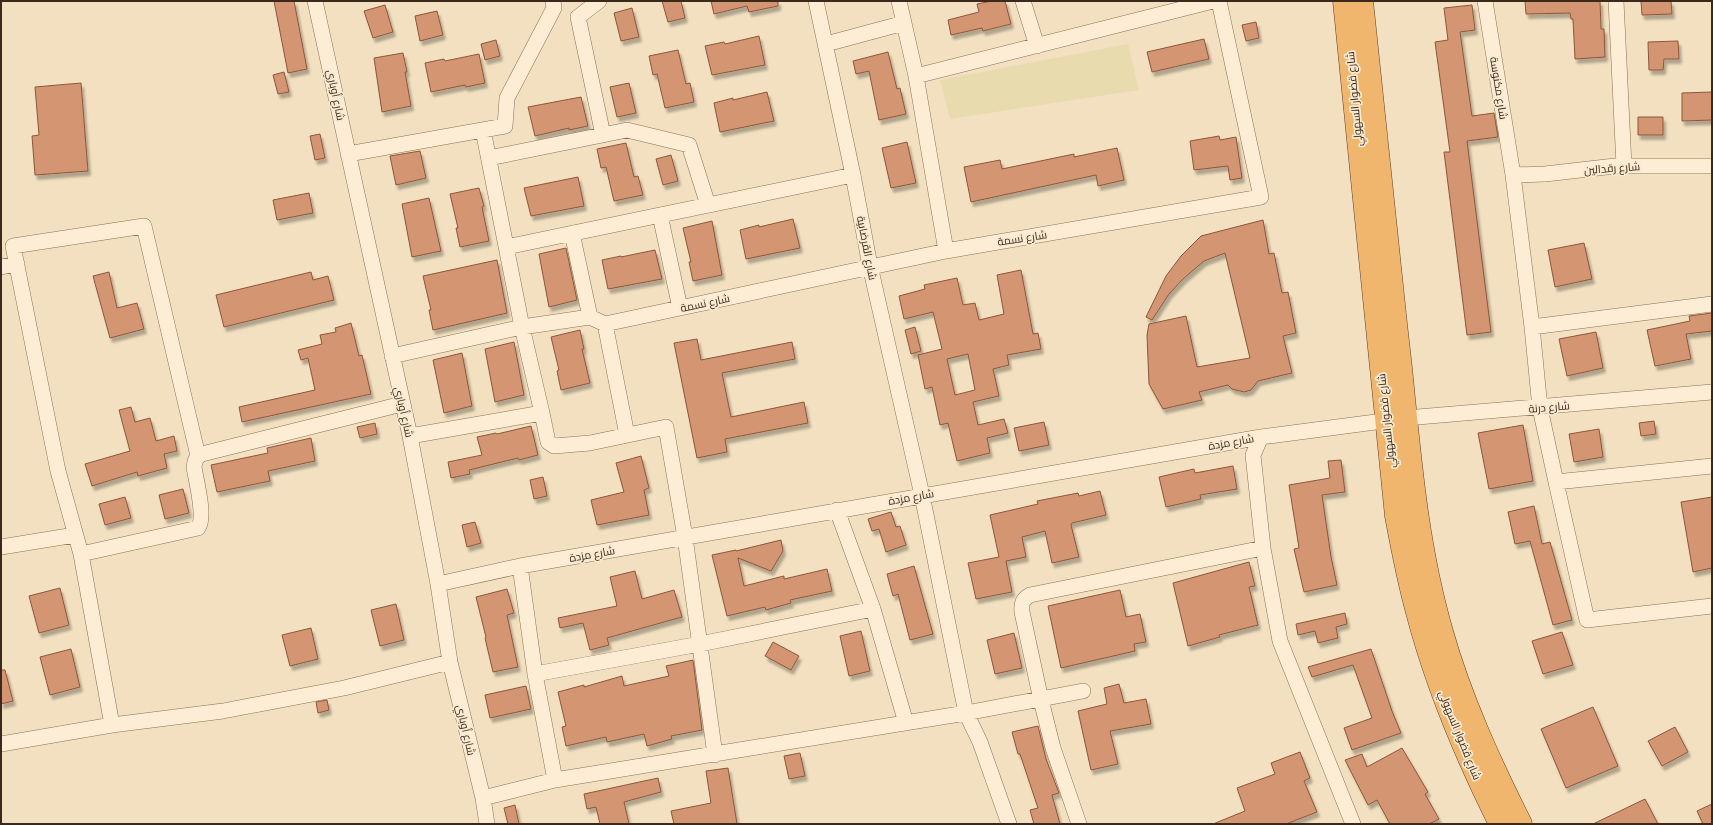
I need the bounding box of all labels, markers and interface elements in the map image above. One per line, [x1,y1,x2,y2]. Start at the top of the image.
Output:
street label: شارع قضوار السهولي [1343,51,1367,147]
street label: شارع مكنوسة [1486,56,1511,120]
street label: شارع أوباري [322,68,348,122]
street label: شارع رقدالين [1583,159,1641,178]
street label: شارع القرضابية [853,215,880,281]
street label: شارع نسمة [996,227,1048,250]
street label: شارع نسمة [679,291,731,316]
street label: شارع قضوار السهولي [1374,373,1400,469]
street label: شارع أوباري [389,385,417,439]
street label: شارع درنة [1528,398,1570,417]
street label: شارع مزدة [1207,431,1255,454]
street label: شارع مزدة [887,486,935,509]
street label: شارع مزدة [568,543,616,566]
street label: شارع قضوار السهولي [1434,688,1484,782]
street label: شارع أوباري [451,703,479,757]

